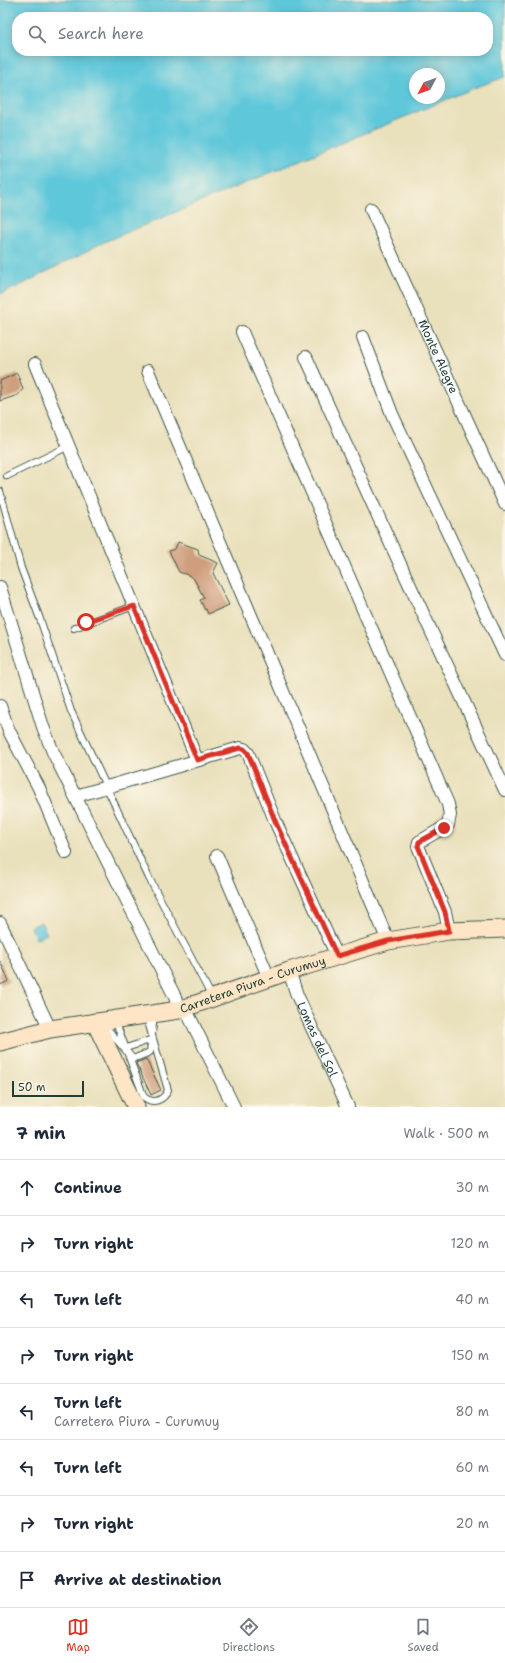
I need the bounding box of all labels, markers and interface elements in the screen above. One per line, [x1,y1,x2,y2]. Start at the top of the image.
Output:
search box [12,12,493,56]
icon: search [26,23,48,45]
text: Search here [58,24,144,44]
north arrow [409,68,445,104]
street label: Monte Alegre [414,317,462,396]
route start [77,613,95,631]
route end [435,819,453,837]
street label: Carretera Piura - Curumuy [178,952,328,1017]
street label: Lomas del Sol [293,999,341,1080]
scale bar [12,1079,84,1098]
text: 50 m [18,1080,46,1095]
text: 7 min [16,1122,66,1144]
text: Walk · 500 m [403,1125,489,1142]
icon: ahead [16,1177,38,1199]
text: Continue [54,1178,122,1198]
text: 30 m [455,1179,489,1196]
icon: right [16,1233,38,1255]
text: Turn right [54,1234,134,1254]
text: 120 m [451,1235,489,1252]
icon: left [16,1289,38,1311]
text: Turn left [54,1290,122,1310]
text: 40 m [455,1291,489,1308]
icon: right [16,1345,38,1367]
text: Turn right [54,1346,134,1366]
text: 150 m [451,1347,489,1364]
text: Turn left [54,1393,122,1413]
icon: left [16,1401,38,1423]
text: 80 m [455,1403,489,1420]
text: Carretera Piura - Curumuy [54,1413,220,1430]
icon: left [16,1457,38,1479]
text: Turn left [54,1458,122,1478]
text: 60 m [456,1459,489,1476]
icon: right [16,1513,38,1535]
text: Turn right [54,1514,134,1534]
text: 20 m [456,1515,489,1532]
icon: arrive [16,1569,38,1591]
text: Arrive at destination [54,1570,222,1590]
tab: Map [66,1616,90,1655]
tab: Directions [222,1616,275,1655]
tab: Saved [407,1616,439,1655]

